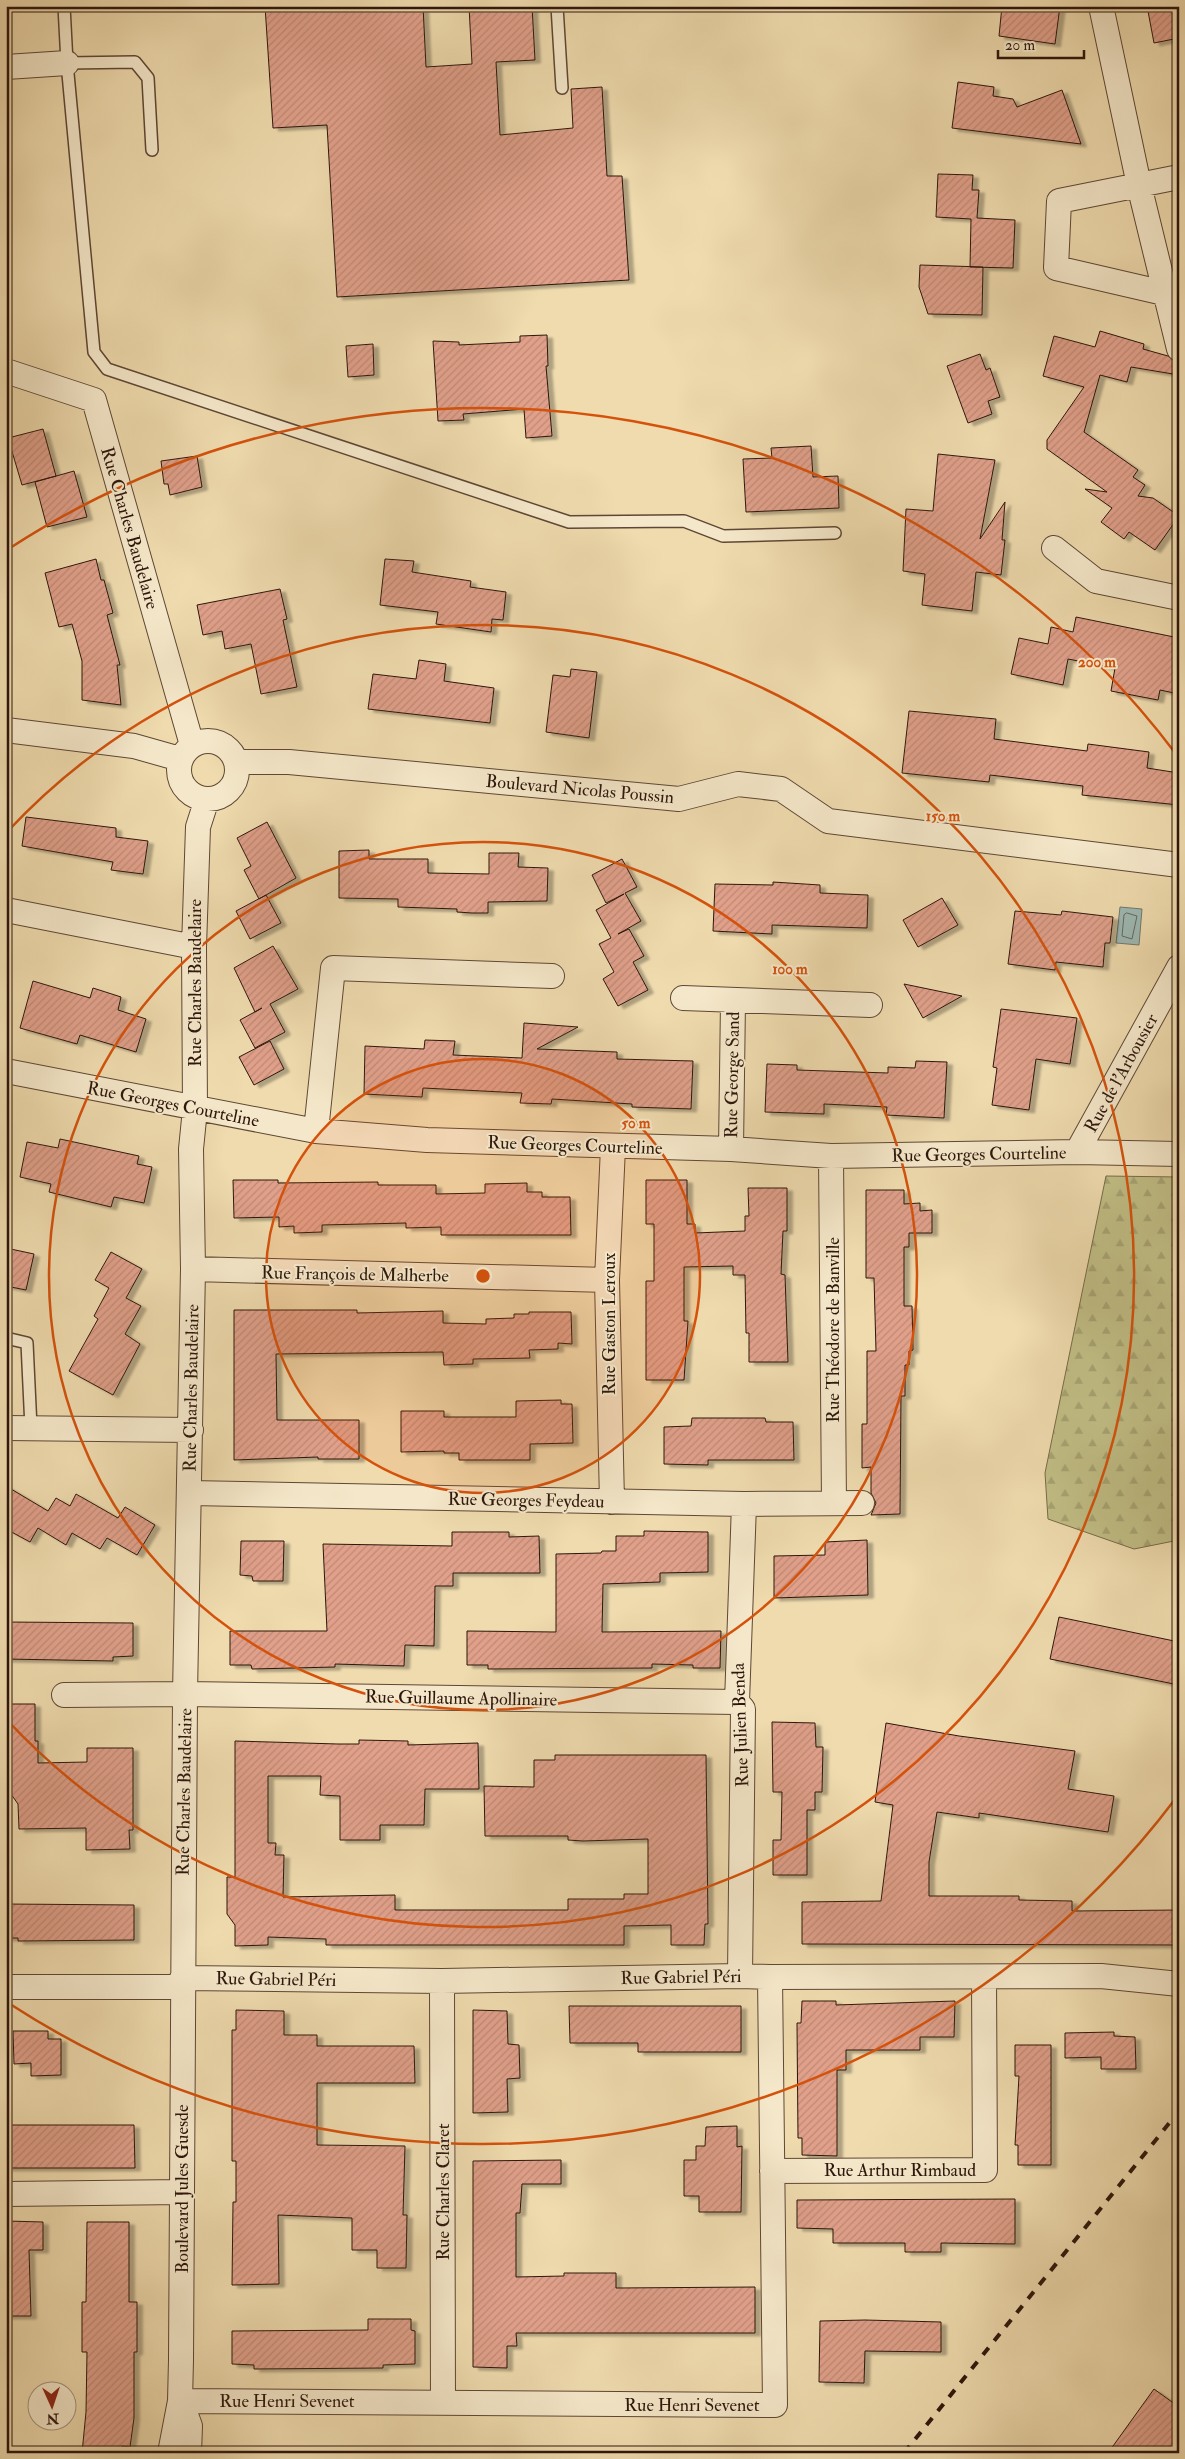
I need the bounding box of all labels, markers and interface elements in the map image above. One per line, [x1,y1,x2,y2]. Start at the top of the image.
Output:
scale bar [998,28,1084,60]
text: 20 m [1005,36,1035,55]
street label: Rue Charles Baudelaire [95,444,164,612]
text: 200 m [1078,653,1116,672]
street label: Boulevard Nicolas Poussin [485,770,675,809]
text: 150 m [926,807,960,826]
street label: Rue Charles Baudelaire [184,899,207,1067]
text: 100 m [772,960,808,979]
street label: Rue de l'Arbousier [1079,1010,1164,1137]
street label: Rue George Sand [720,1011,745,1139]
street label: Rue Georges Courteline [85,1077,261,1133]
text: 50 m [622,1114,651,1133]
street label: Rue Georges Courteline [487,1131,663,1160]
street label: Rue Georges Courteline [891,1141,1067,1168]
street label: Rue Théodore de Banville [822,1237,845,1423]
street label: Rue Gaston Leroux [598,1253,621,1395]
street label: Rue François de Malherbe [261,1261,449,1288]
centre of rings [474,1267,492,1285]
street label: Rue Charles Baudelaire [179,1303,204,1472]
street label: Rue Georges Feydeau [447,1488,605,1513]
street label: Rue Julien Benda [727,1662,754,1787]
street label: Rue Guillaume Apollinaire [365,1685,558,1712]
street label: Rue Charles Baudelaire [172,1707,197,1876]
street label: Rue Gabriel Péri [620,1965,742,1990]
street label: Rue Gabriel Péri [215,1967,337,1992]
street label: Boulevard Jules Guesde [171,2104,194,2273]
street label: Rue Charles Claret [432,2123,455,2261]
street label: Rue Arthur Rimbaud [824,2159,976,2182]
north arrow [28,2382,78,2432]
street label: Rue Henri Sevenet [219,2390,355,2413]
street label: Rue Henri Sevenet [624,2394,760,2417]
text: N [45,2410,60,2427]

